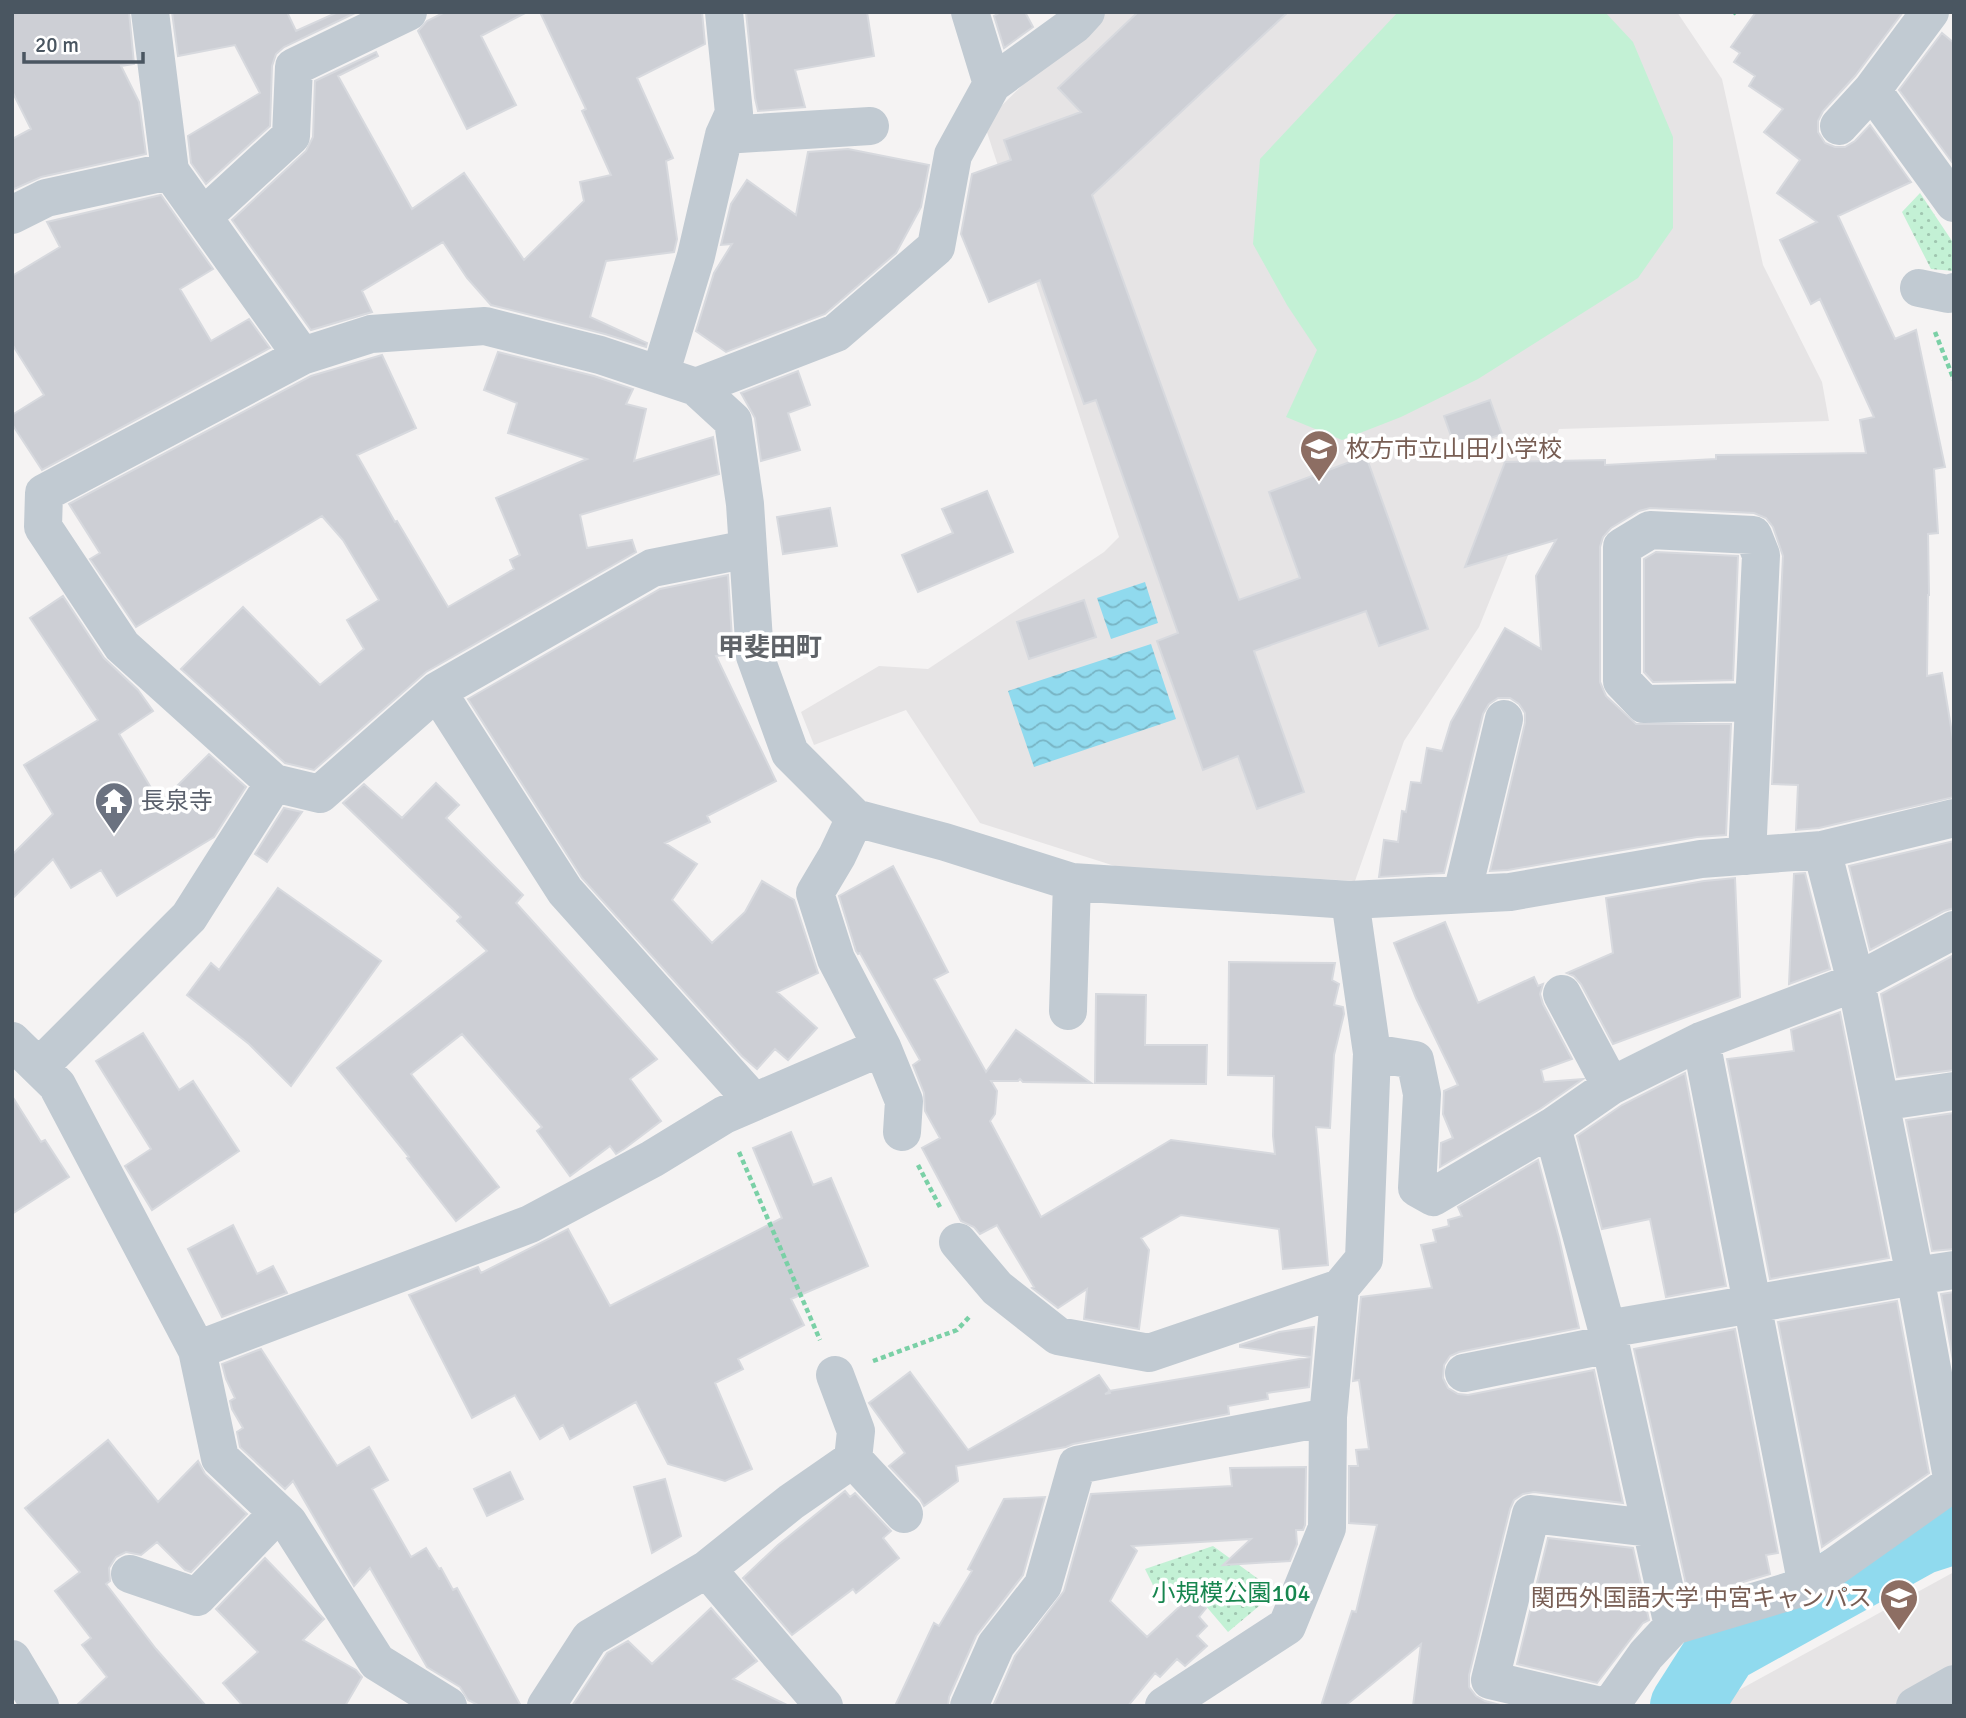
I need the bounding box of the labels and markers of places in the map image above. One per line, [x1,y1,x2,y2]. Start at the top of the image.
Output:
school or university icon: 枚方市立山田小学校 [1298,428,1340,483]
place label: 枚方市立山田小学校 [1346,434,1562,464]
temple icon: 長泉寺 [93,780,135,835]
place label: 長泉寺 [141,786,213,816]
school or university icon: 関西外国語大学 中宮キャンパス [1878,1577,1920,1632]
place label: 関西外国語大学 中宮キャンパス [1531,1583,1872,1613]

